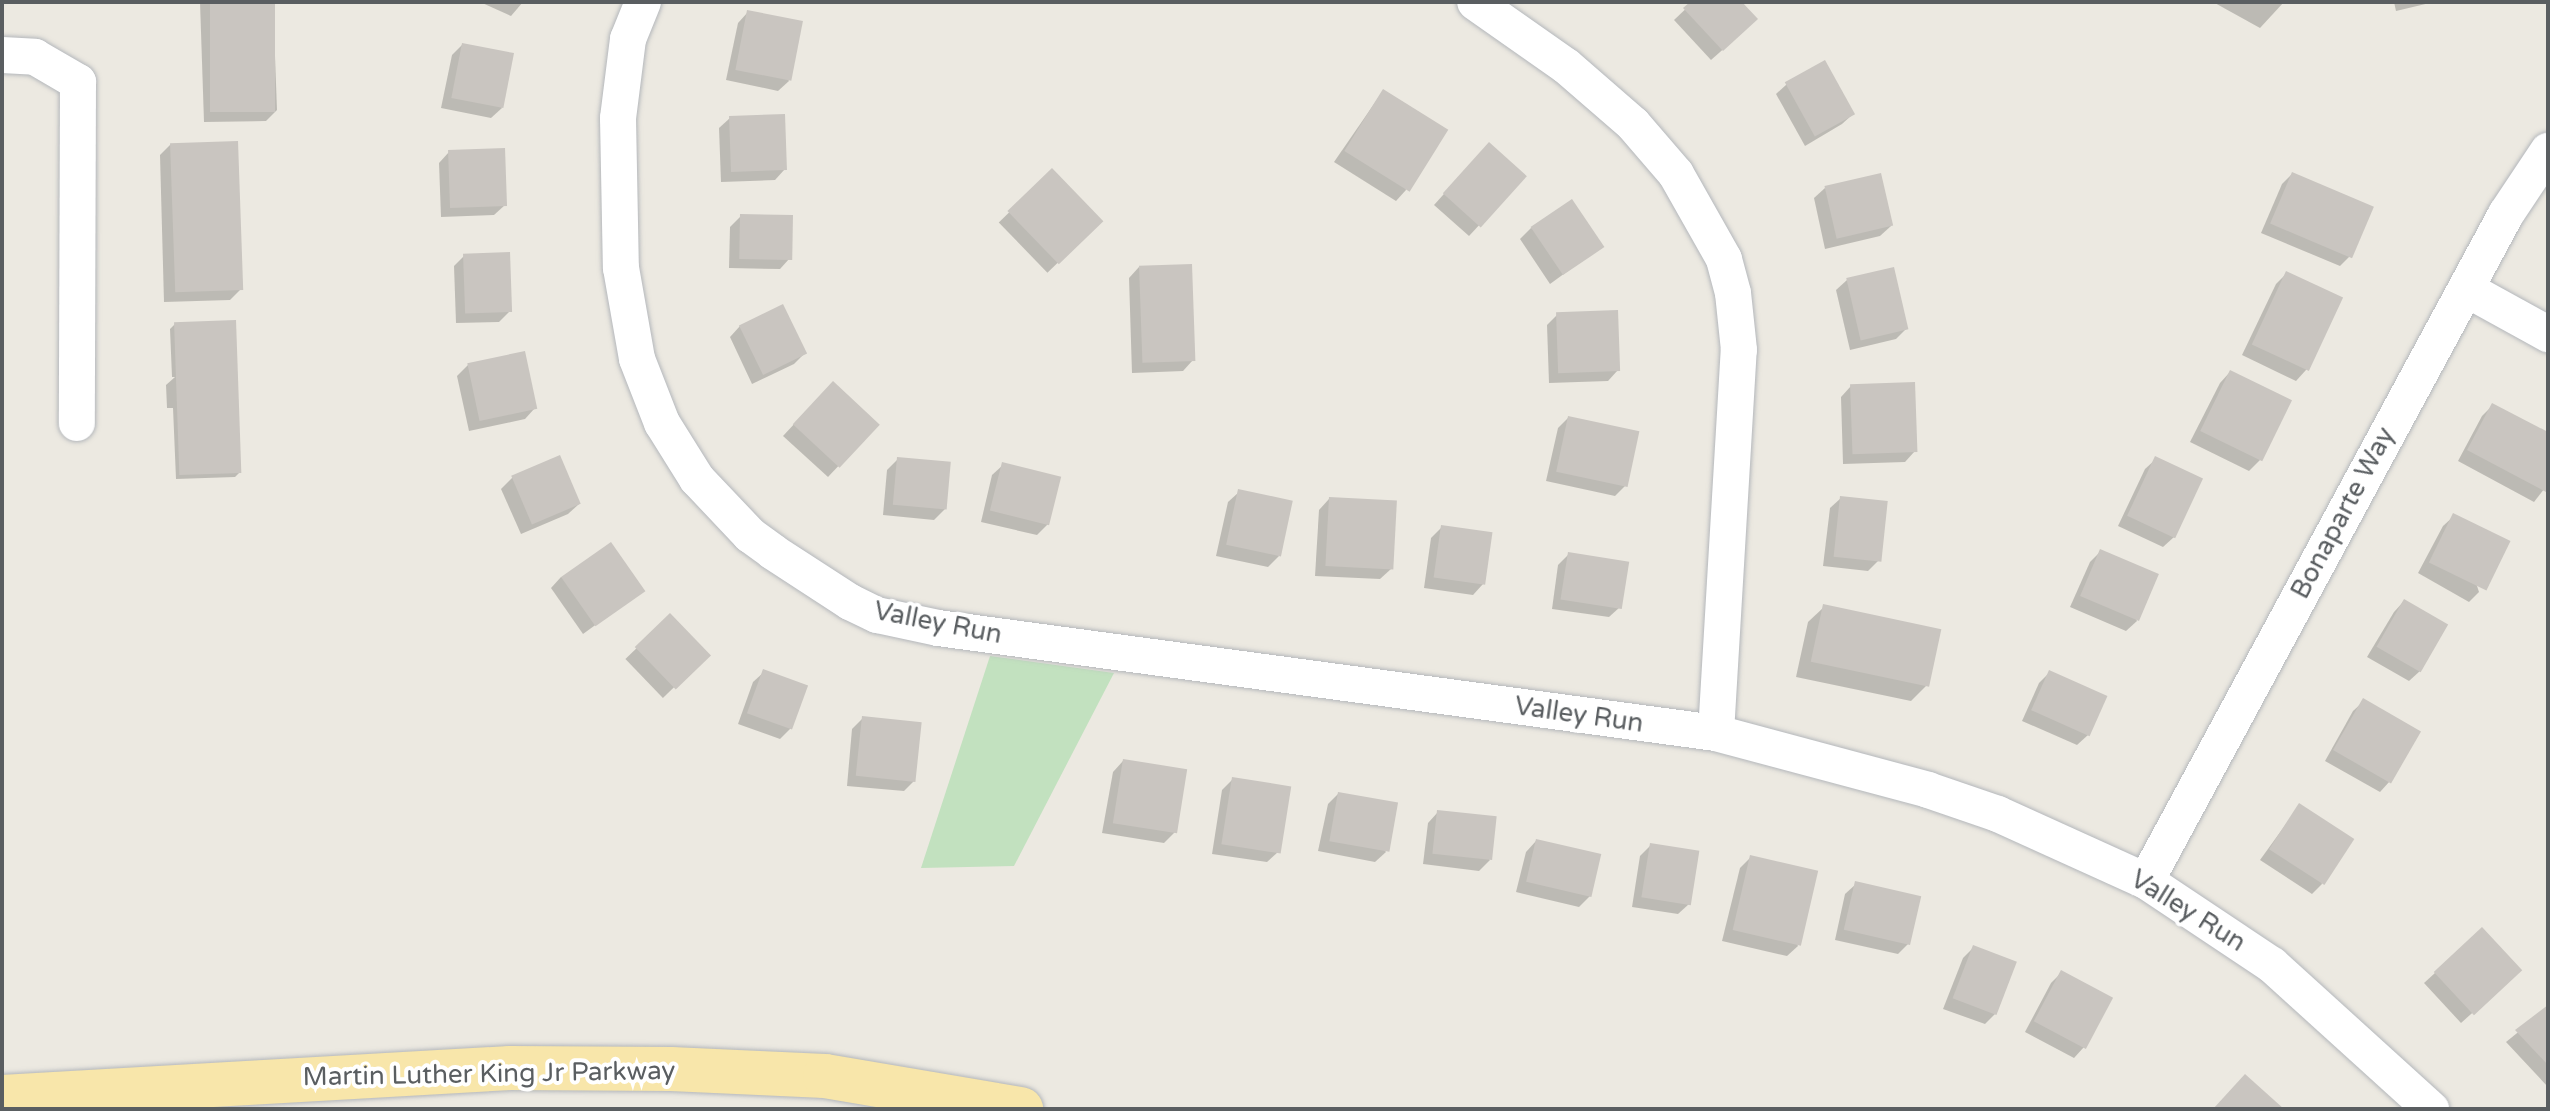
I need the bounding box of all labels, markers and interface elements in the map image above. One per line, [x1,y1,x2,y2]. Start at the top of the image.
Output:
street label: Bonaparte Way [2285,422,2401,604]
street label: Valley Run [871,595,1005,651]
street label: Valley Run [1513,691,1645,739]
street label: Valley Run [2125,863,2251,959]
street label: Martin Luther King Jr Parkway [302,1055,676,1093]

